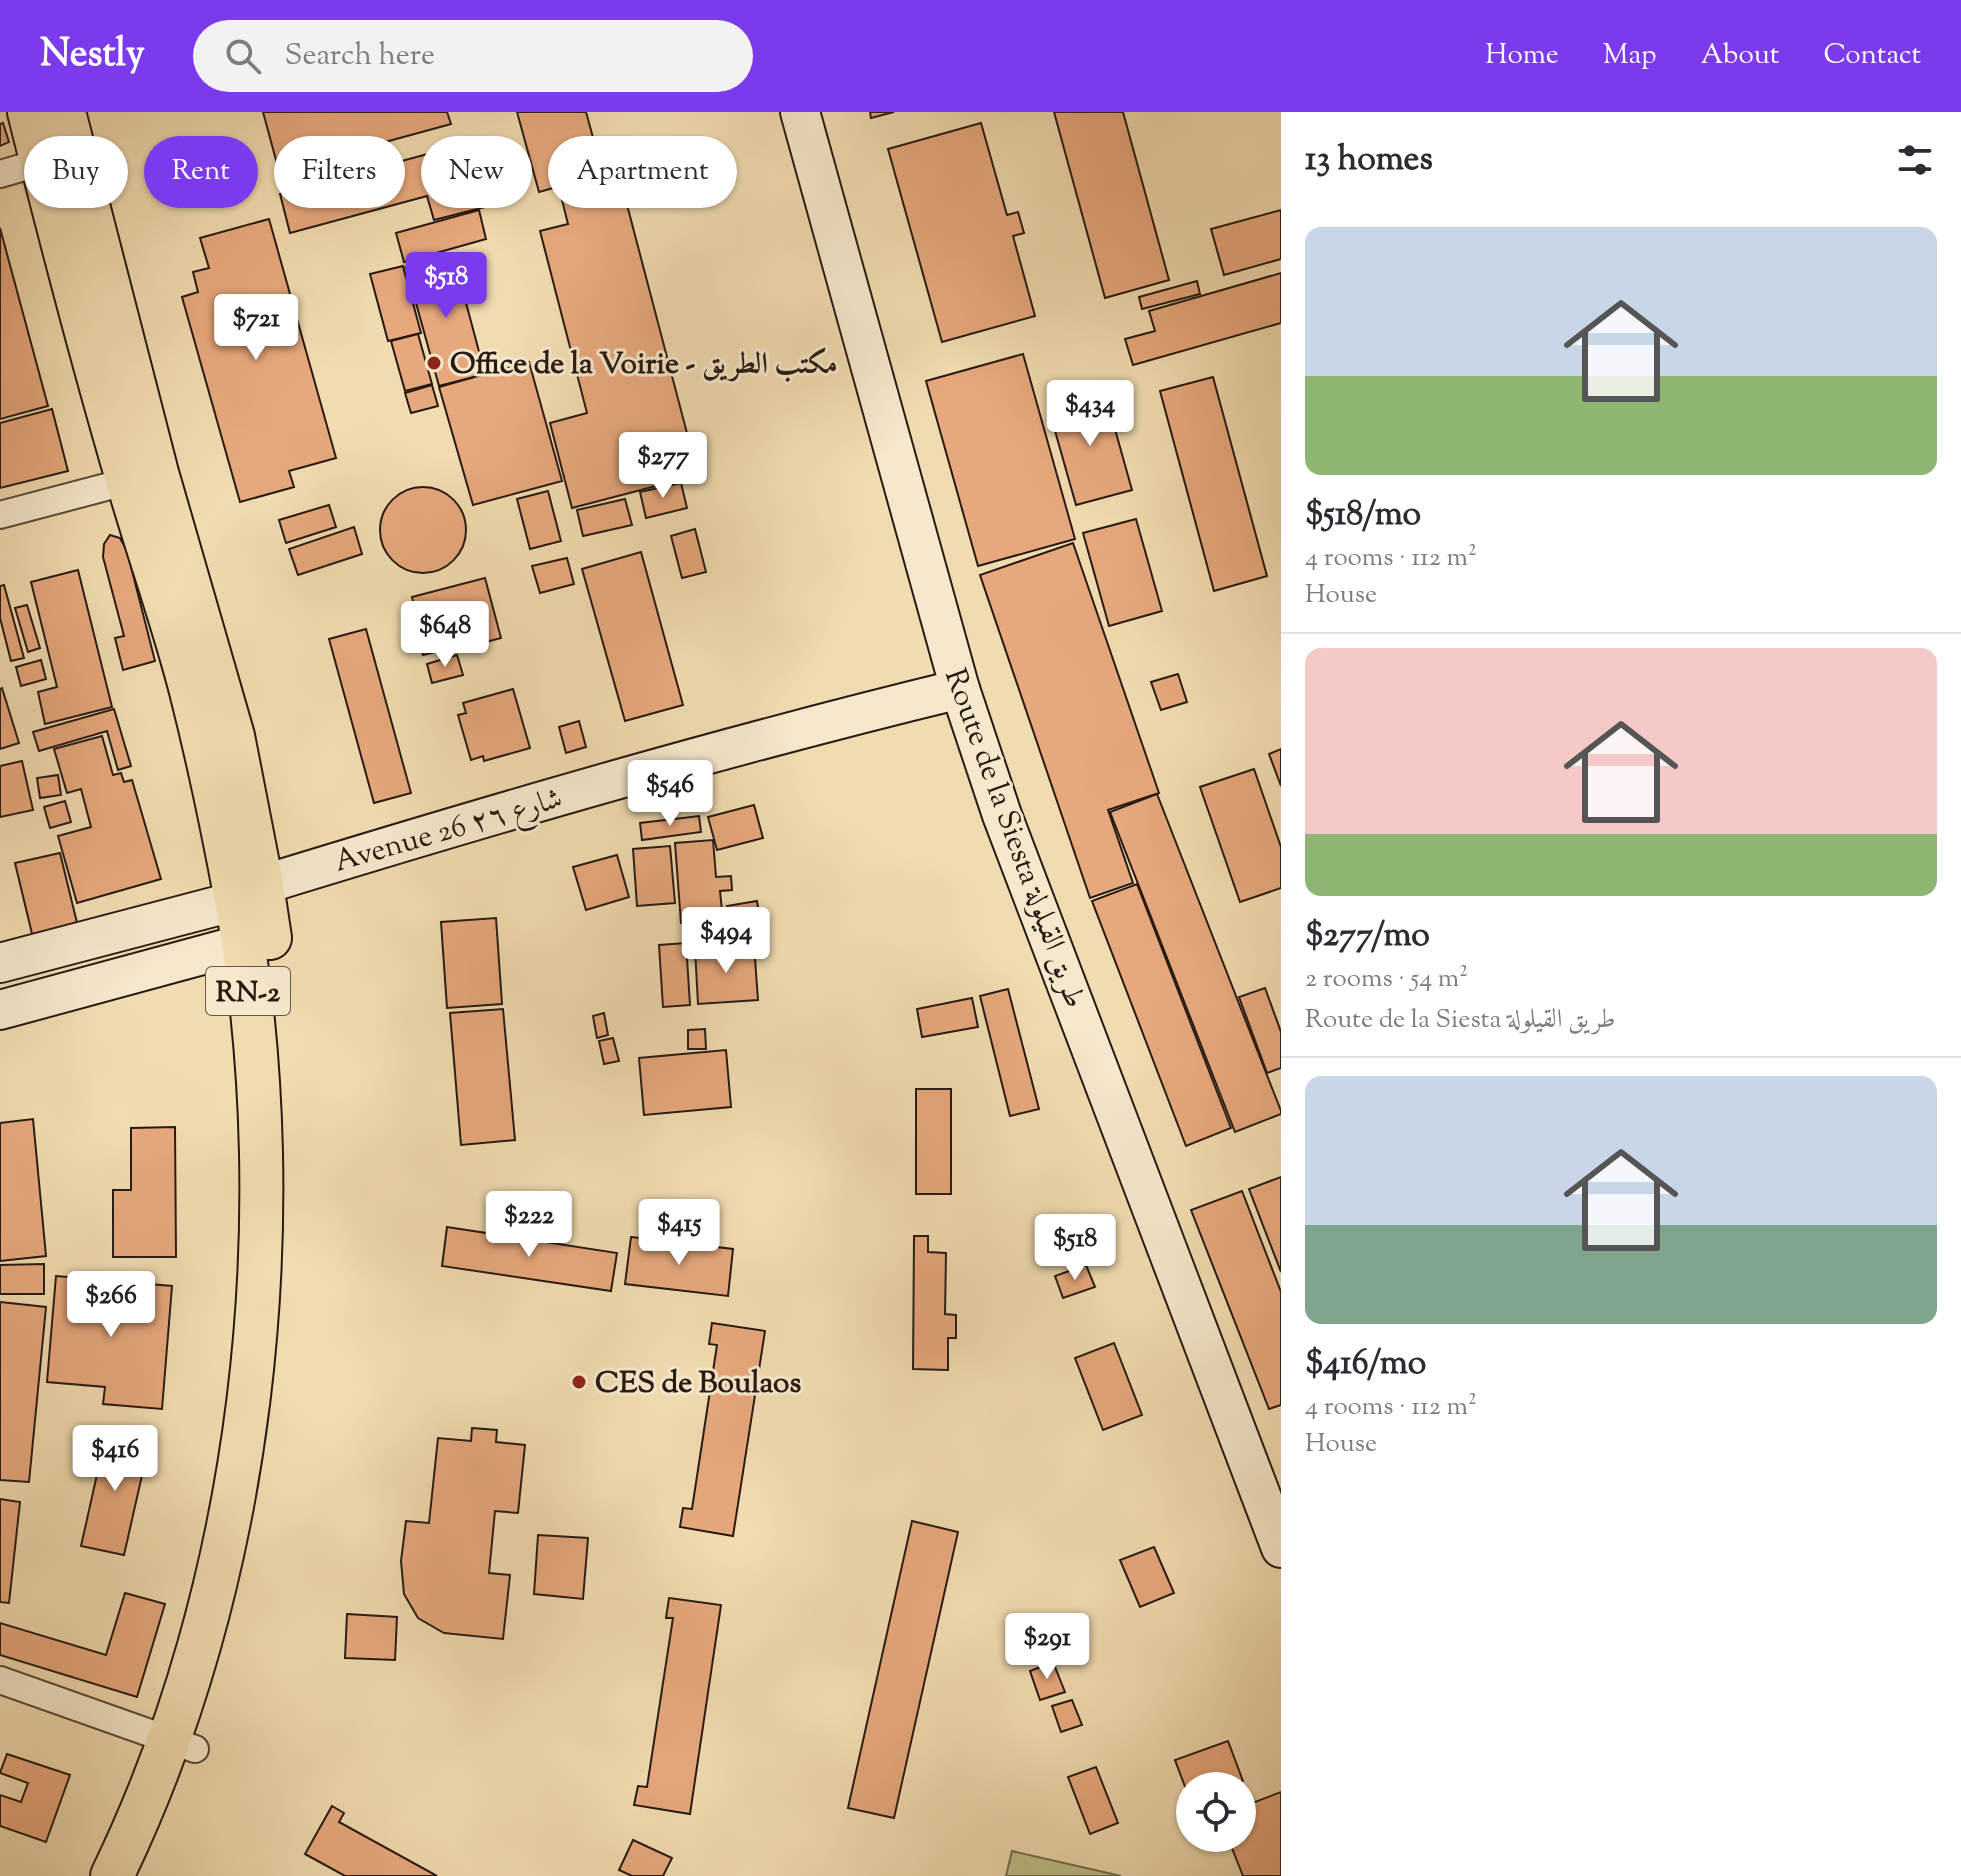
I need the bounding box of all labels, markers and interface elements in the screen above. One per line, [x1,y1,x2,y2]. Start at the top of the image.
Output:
search box [193,20,753,92]
text: Nestly [40,29,145,83]
icon: search [221,34,265,78]
text: Search here [285,35,435,78]
text: Home [1485,36,1559,76]
text: Map [1603,36,1657,76]
text: About [1701,36,1779,76]
text: Contact [1823,36,1921,76]
chip: Buy [24,136,128,208]
chip: Rent [144,136,258,208]
chip: Filters [274,136,405,208]
chip: New [421,136,532,208]
chip: Apartment [548,136,737,208]
text: 13 homes [1305,136,1433,185]
icon: filters [1893,138,1937,182]
pin: $518 [399,252,493,320]
text: $518 [424,259,468,296]
icon: home [1549,279,1693,423]
pin: $721 [209,294,303,362]
text: $721 [232,301,280,338]
place label: Office de la Voirie - مكتب الطريق [450,344,838,387]
marker: Office de la Voirie - مكتب الطريق [425,354,443,372]
pin: $434 [1043,380,1137,448]
text: $434 [1065,387,1115,424]
pin: $277 [616,432,710,500]
text: $277 [637,439,689,476]
text: $518/mo [1305,491,1421,540]
text: 4 rooms · 112 m² [1305,540,1477,577]
text: House [1305,577,1377,614]
pin: $648 [398,601,492,669]
text: $648 [419,608,471,645]
street label: Route de la Siesta طريق القيلولة [932,663,1095,1015]
icon: home [1549,700,1693,844]
pin: $546 [623,760,717,828]
text: $546 [646,767,694,804]
street label: Avenue 26 شارع ٢٦ [330,778,568,885]
pin: $494 [679,907,773,975]
text: $277/mo [1305,912,1430,961]
text: $494 [700,914,752,951]
text: 2 rooms · 54 m² [1305,961,1468,998]
road number: RN-2 [206,967,290,1015]
text: Route de la Siesta طريق القيلولة [1305,1002,1616,1039]
icon: home [1549,1128,1693,1272]
pin: $222 [482,1191,576,1259]
text: $222 [504,1198,554,1235]
pin: $415 [632,1199,726,1267]
text: $415 [657,1206,701,1243]
pin: $518 [1028,1214,1122,1282]
text: $518 [1053,1221,1097,1258]
pin: $266 [64,1271,158,1339]
text: $266 [85,1278,137,1315]
text: $416/mo [1305,1340,1426,1389]
place label: CES de Boulaos [595,1363,801,1406]
marker: CES de Boulaos [570,1373,588,1391]
text: 4 rooms · 112 m² [1305,1389,1477,1426]
pin: $416 [68,1425,162,1493]
text: House [1305,1426,1377,1463]
text: $416 [91,1432,139,1469]
pin: $291 [1000,1613,1094,1681]
text: $291 [1023,1620,1071,1657]
map controls [1176,1772,1256,1852]
button: locate [1176,1772,1256,1852]

